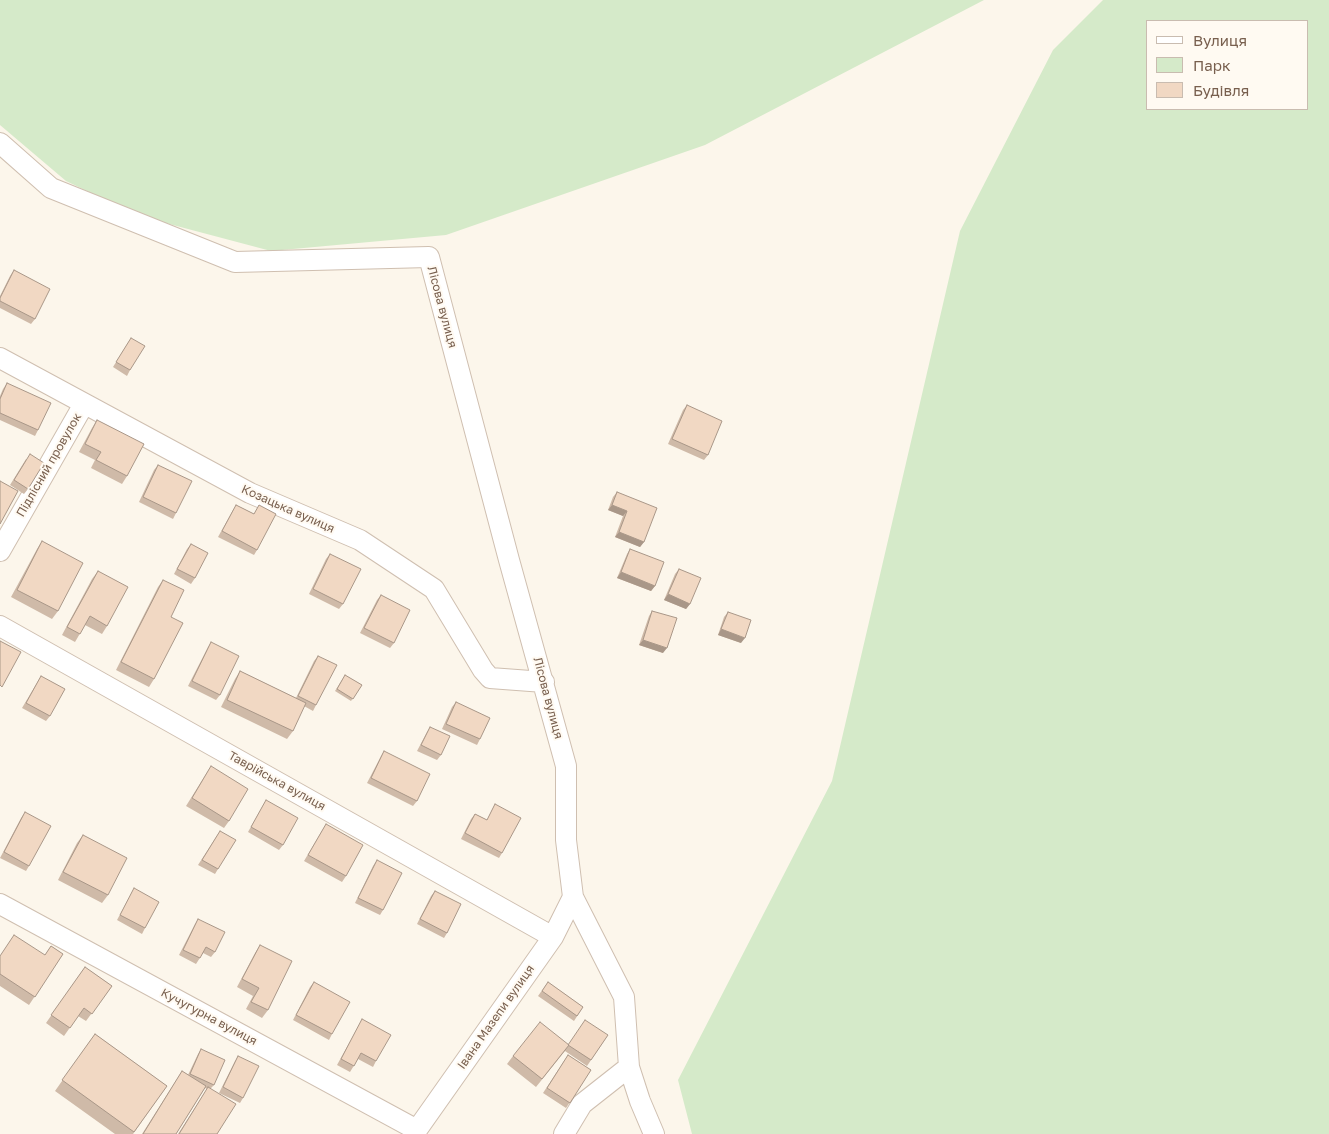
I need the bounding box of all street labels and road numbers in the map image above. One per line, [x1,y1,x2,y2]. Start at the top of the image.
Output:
street label: Лісова вулиця [424,265,460,349]
street label: Підлісний провулок [13,411,85,519]
street label: Козацька вулиця [239,482,337,536]
street label: Лісова вулиця [530,656,566,740]
street label: Таврійська вулиця [226,748,328,814]
street label: Івана Мазепи вулиця [455,962,537,1072]
street label: Кучугурна вулиця [158,986,260,1048]

